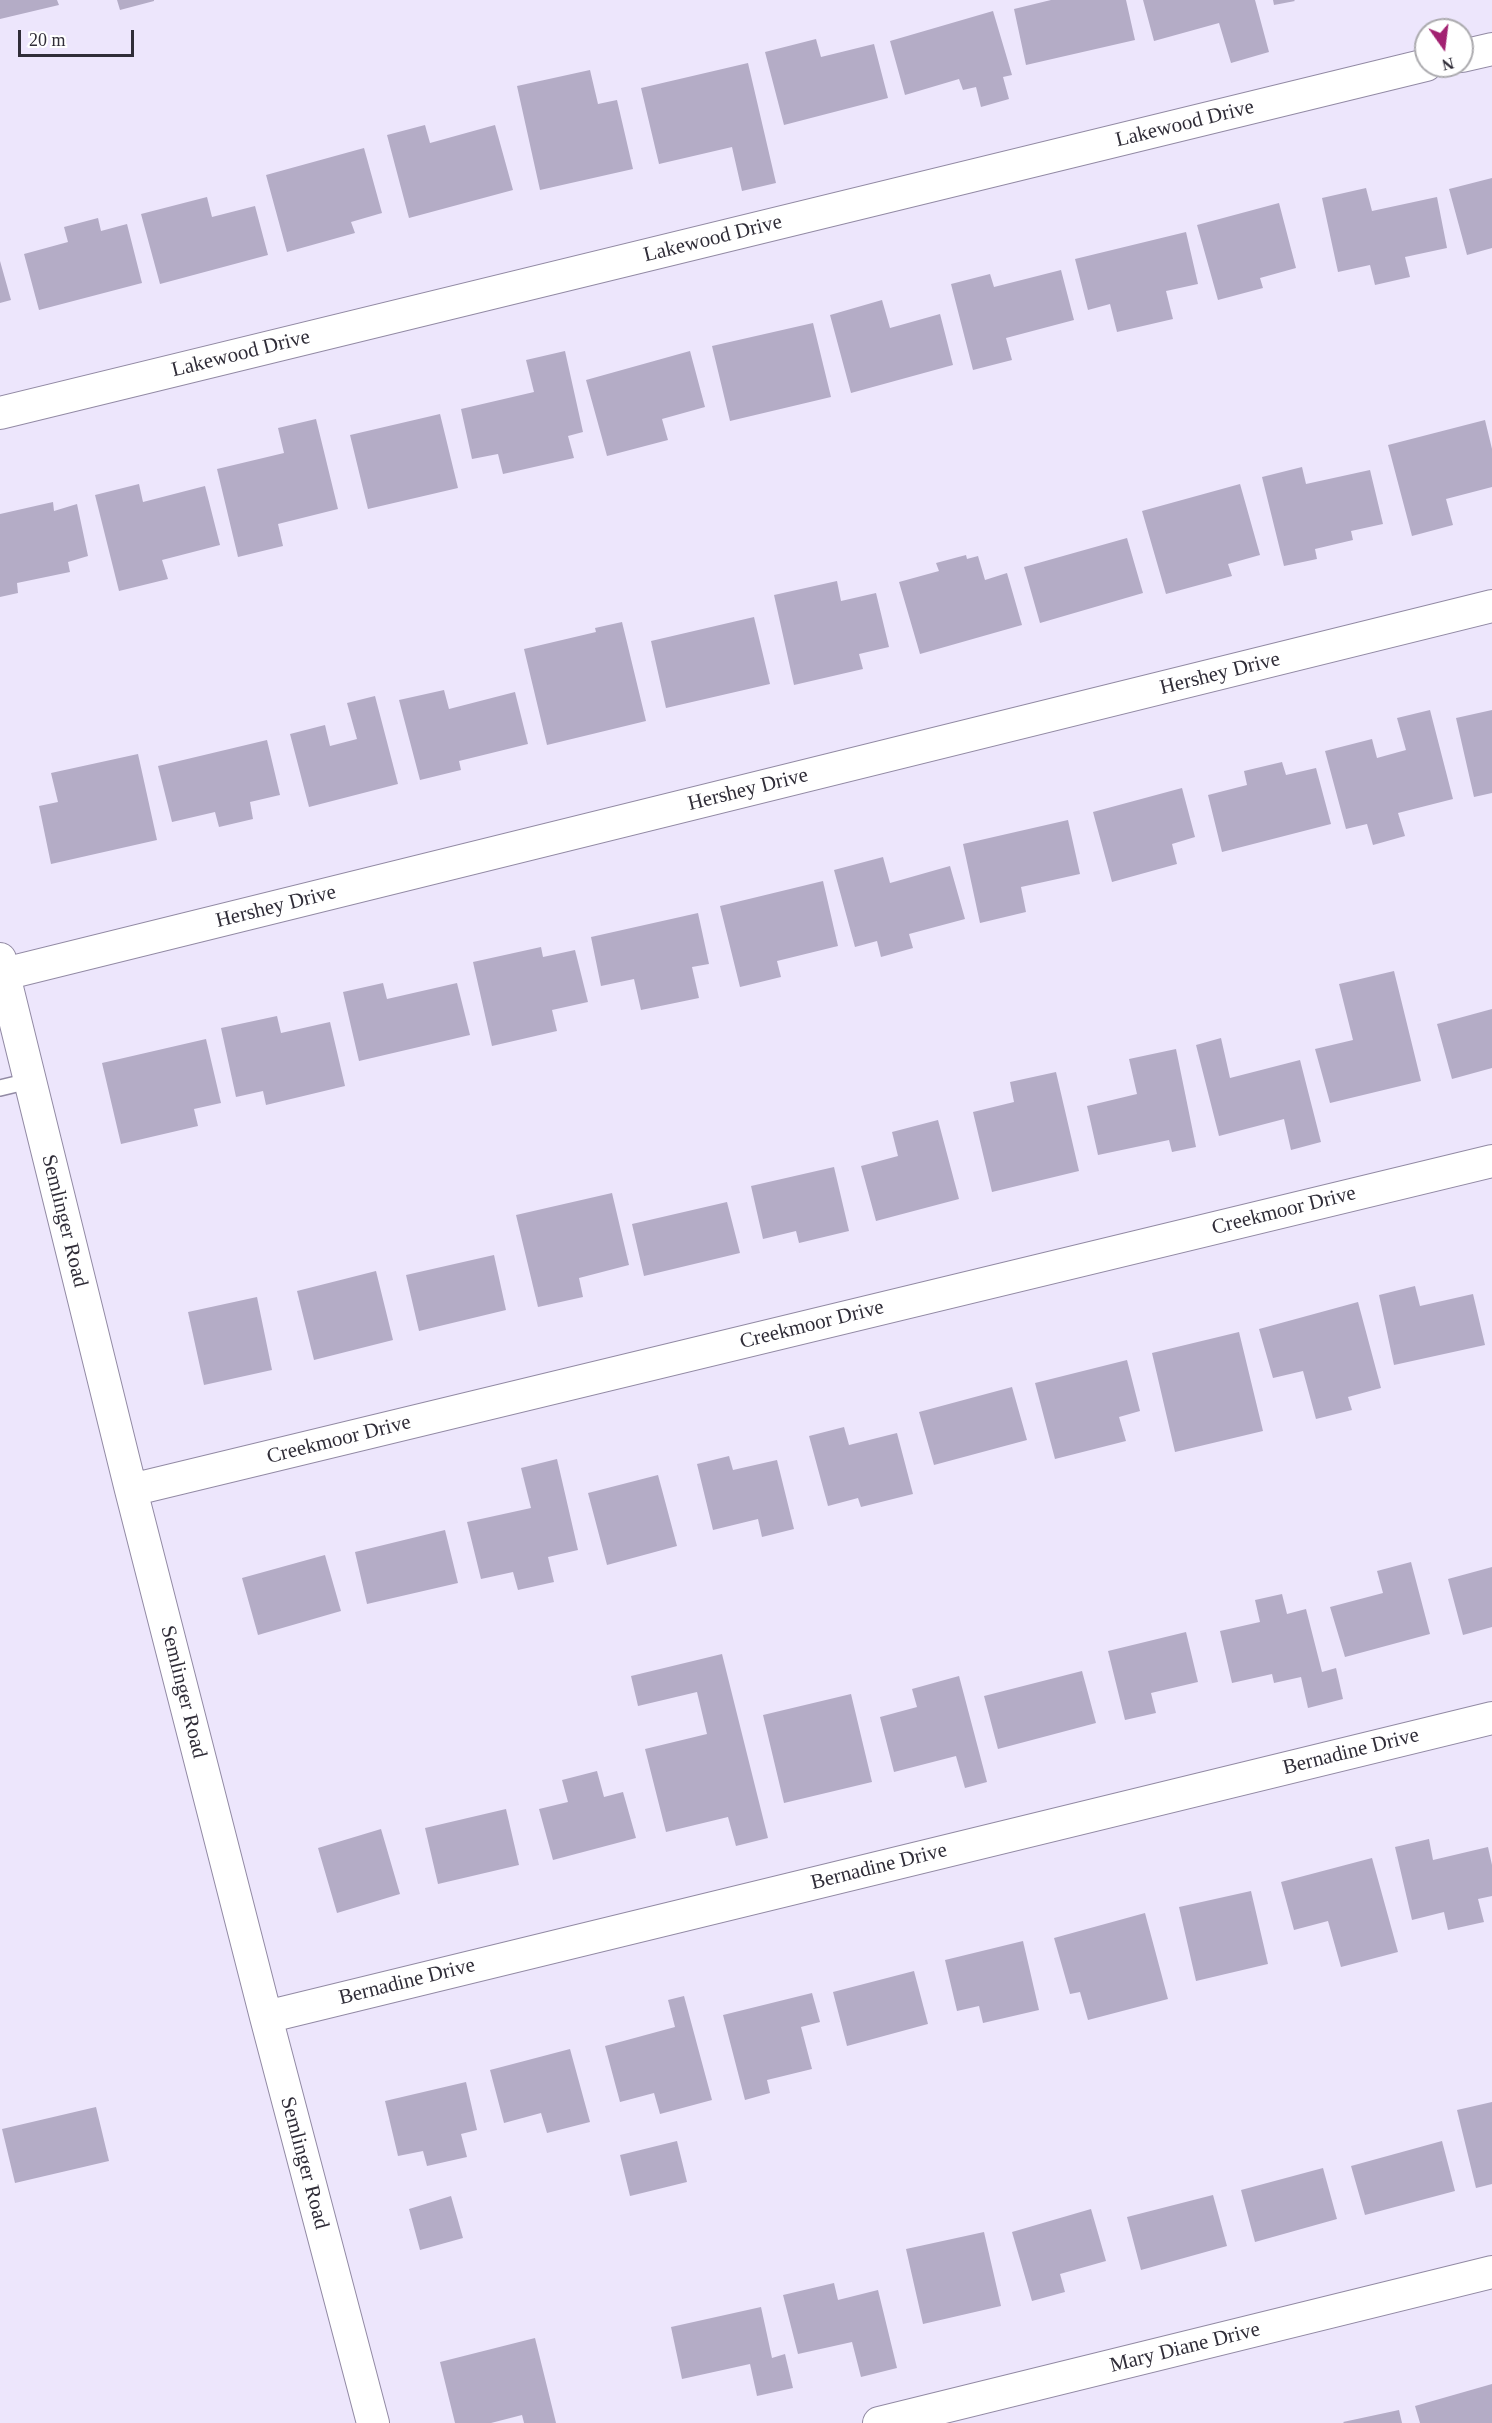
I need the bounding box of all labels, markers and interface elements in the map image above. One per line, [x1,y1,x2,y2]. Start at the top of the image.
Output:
scale bar [21,18,136,56]
north arrow [1414,18,1474,78]
text: 20 m [29,30,66,50]
text: N [1440,54,1456,74]
street label: Lakewood Drive [1113,95,1257,153]
street label: Lakewood Drive [641,210,785,268]
street label: Lakewood Drive [169,325,313,383]
street label: Hershey Drive [1157,647,1283,701]
street label: Hershey Drive [685,763,811,817]
street label: Hershey Drive [213,880,339,934]
street label: Semlinger Road [35,1152,93,1290]
street label: Creekmoor Drive [1209,1181,1359,1241]
street label: Creekmoor Drive [737,1295,887,1355]
street label: Creekmoor Drive [264,1410,414,1470]
street label: Semlinger Road [154,1623,212,1761]
street label: Bernadine Drive [1280,1723,1422,1781]
street label: Bernadine Drive [808,1838,950,1896]
street label: Bernadine Drive [336,1953,478,2011]
street label: Semlinger Road [274,2094,334,2232]
street label: Mary Diane Drive [1107,2317,1263,2379]

